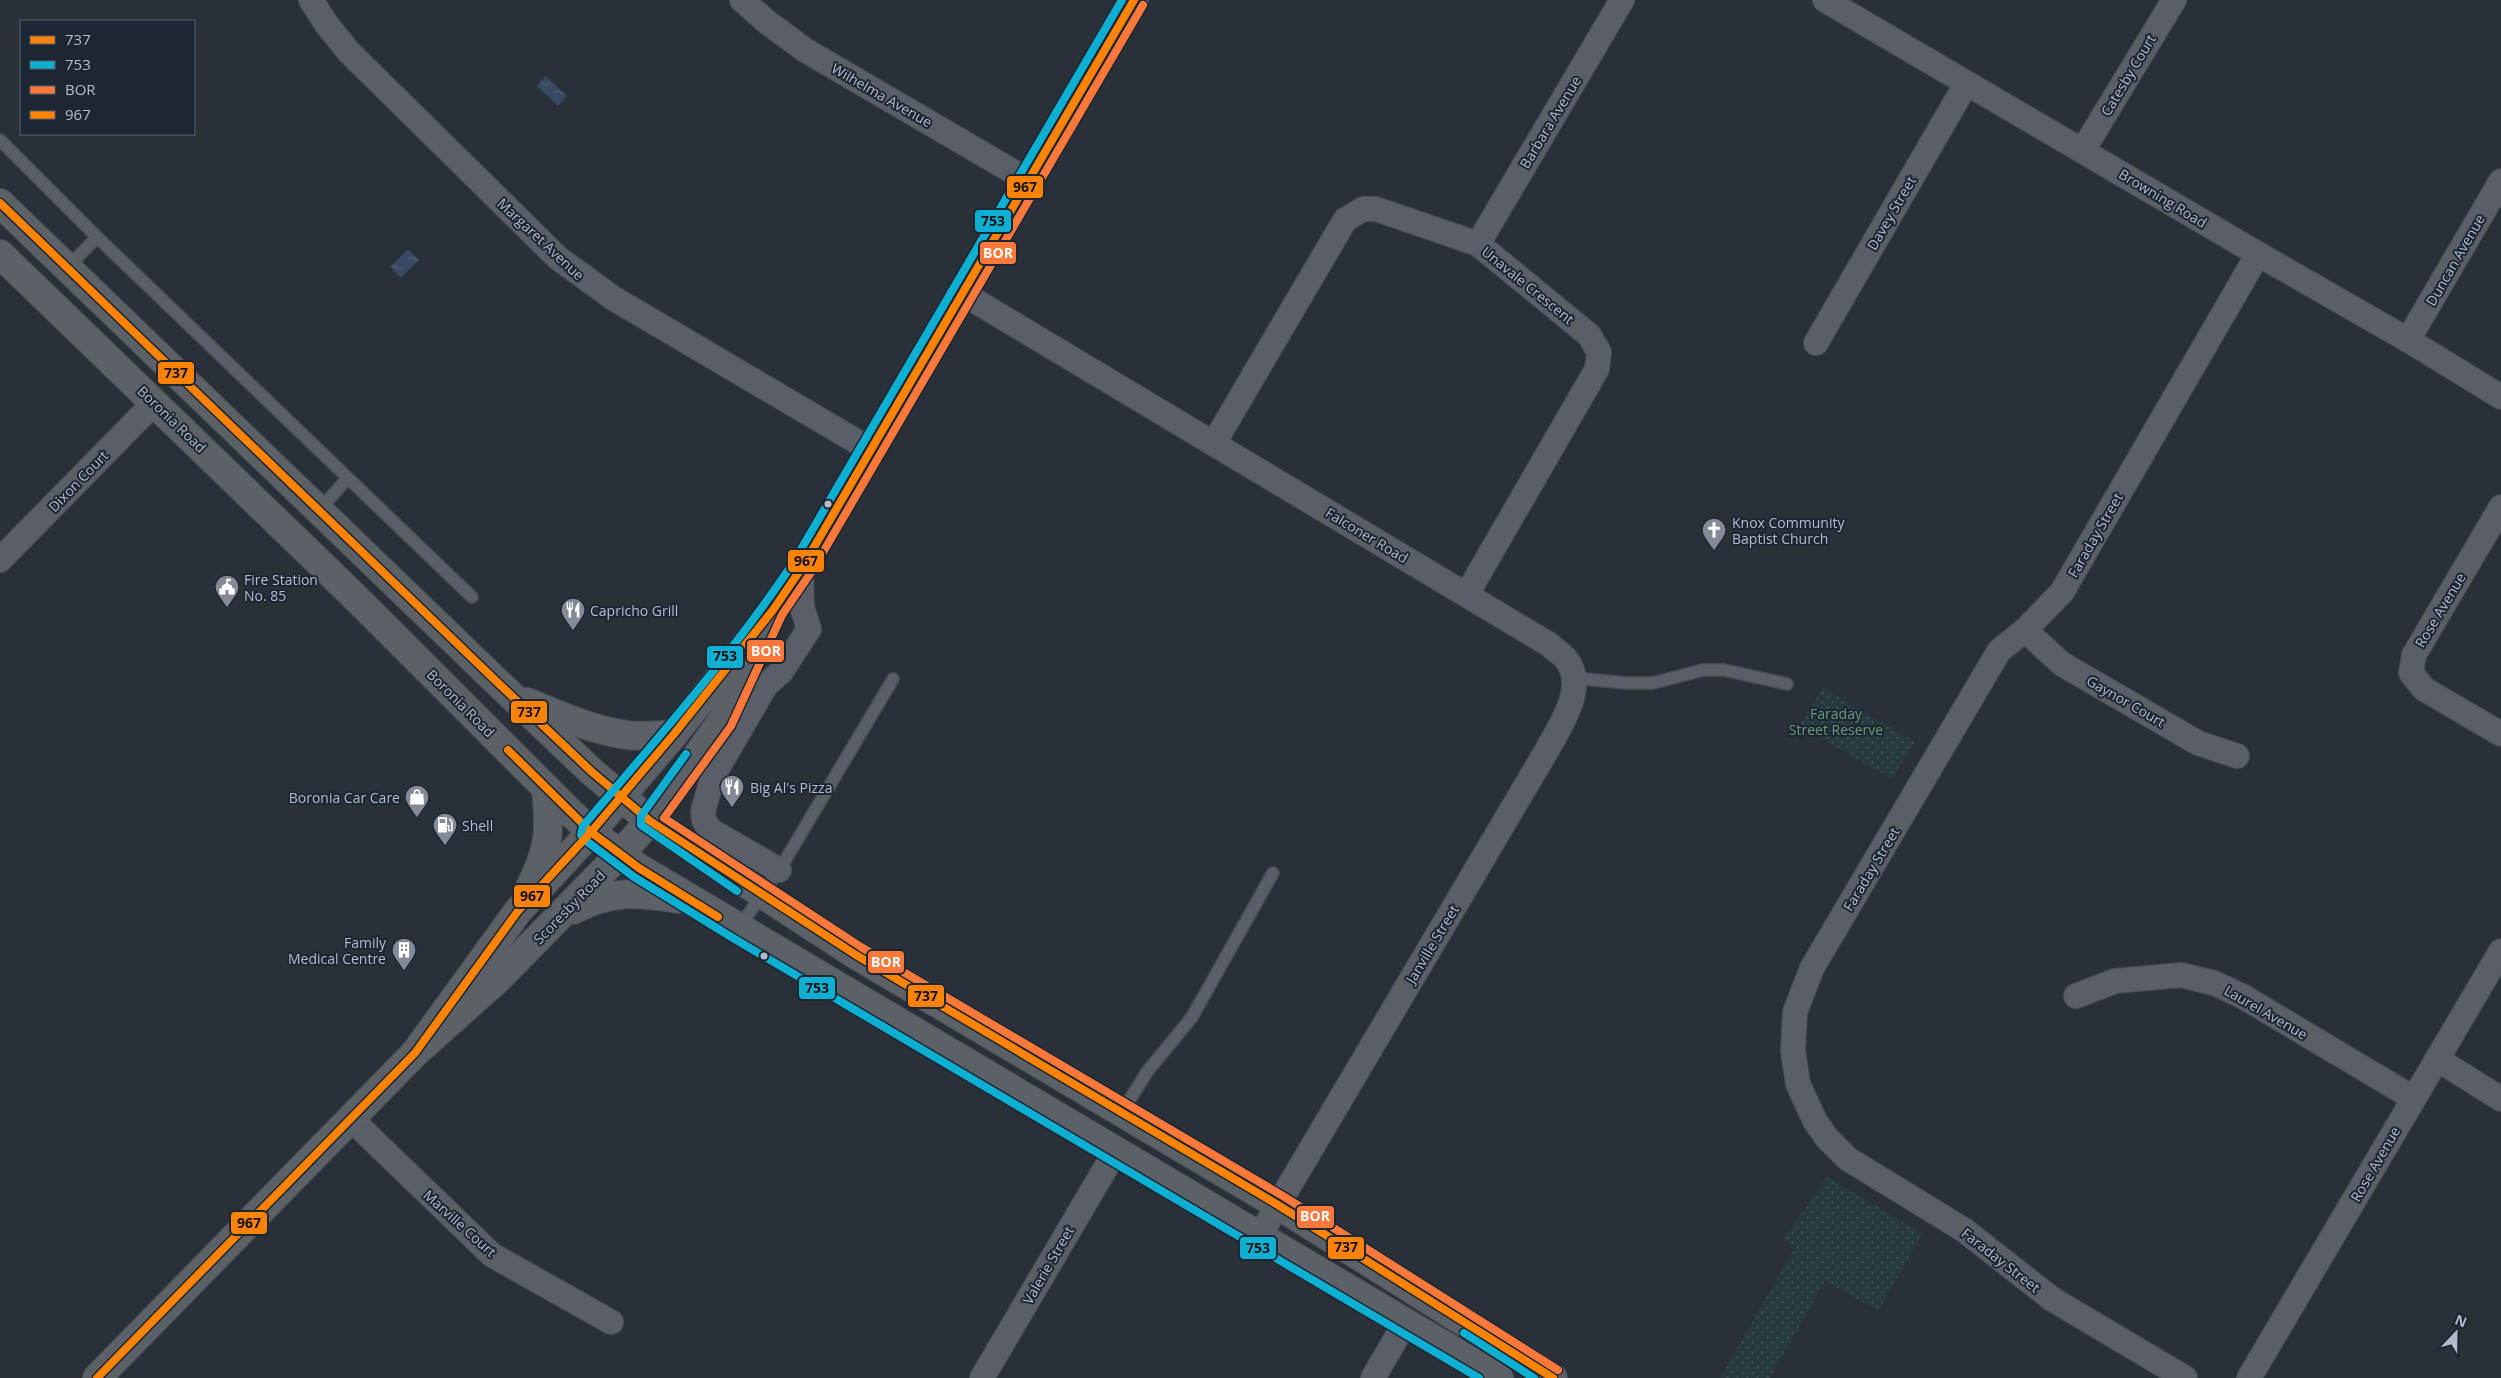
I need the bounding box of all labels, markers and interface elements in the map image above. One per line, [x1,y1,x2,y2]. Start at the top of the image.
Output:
legend [20,20,195,135]
text: 737 [65,29,91,49]
street label: Catesby Court [2096,31,2160,119]
text: 753 [65,54,91,74]
street label: Wilhelma Avenue [828,58,936,132]
street label: Barbara Avenue [1515,72,1585,172]
text: BOR [65,79,96,99]
text: 967 [65,104,91,124]
street label: Browning Road [2116,164,2210,232]
street label: Davey Street [1862,173,1920,253]
line badge: 967 [1006,175,1044,199]
text: 967 [1013,177,1037,196]
street label: Margaret Avenue [493,194,589,284]
line badge: 753 [974,209,1012,233]
text: 753 [981,211,1005,230]
street label: Duncan Avenue [2421,211,2489,309]
line badge: BOR [979,241,1017,265]
street label: Unavale Crescent [1478,242,1578,328]
text: BOR [983,243,1014,262]
line badge: 737 [157,361,195,385]
text: 737 [164,363,188,382]
street label: Boronia Road [134,381,210,457]
street label: Dixon Court [44,446,112,516]
street label: Faraday Street [2063,489,2127,581]
unlabelled marker [823,499,833,509]
street label: Falconer Road [1322,503,1412,567]
place label: Knox Community Baptist Church [1732,513,1845,548]
church icon: Knox Community Baptist Church [1701,517,1727,551]
line badge: 967 [787,549,825,573]
text: 967 [794,551,818,570]
street label: Rose Avenue [2410,569,2470,651]
place label: Fire Station No. 85 [244,570,318,605]
public building icon: Fire Station No. 85 [214,574,240,608]
restaurant icon: Capricho Grill [560,597,586,631]
place label: Capricho Grill [590,601,678,620]
line badge: BOR [746,639,785,663]
text: BOR [751,641,782,660]
line badge: 753 [706,645,744,669]
text: 753 [713,646,737,665]
street label: Boronia Road [423,665,499,741]
street label: Gaynor Court [2083,671,2169,731]
line badge: 737 [510,700,548,724]
text: 737 [517,702,541,721]
park label: Faraday Street Reserve [1789,704,1883,739]
restaurant icon: Big Al's Pizza [719,774,745,808]
place label: Big Al's Pizza [750,778,832,797]
shop icon: Boronia Car Care [404,784,430,818]
place label: Boronia Car Care [289,788,400,807]
fuel station icon: Shell [432,812,458,846]
place label: Shell [462,816,493,835]
street label: Faraday Street [1838,824,1904,914]
street label: Scoresby Road [529,866,609,948]
line badge: 967 [513,884,551,908]
text: 967 [520,886,544,905]
street label: Janville Street [1400,901,1463,988]
place label: Family Medical Centre [288,933,387,968]
building icon: Family Medical Centre [391,937,417,971]
line badge: BOR [867,950,905,974]
unlabelled marker [759,951,769,961]
text: BOR [871,952,902,971]
line badge: 753 [798,976,836,1000]
text: 753 [805,978,829,997]
street label: Laurel Avenue [2221,980,2311,1044]
line badge: 737 [907,984,945,1008]
text: 737 [914,986,938,1005]
street label: Rose Avenue [2346,1123,2404,1205]
street label: Marville Court [420,1185,500,1261]
line badge: BOR [1296,1205,1335,1229]
text: BOR [1300,1206,1331,1225]
line badge: 967 [230,1211,268,1235]
text: 967 [237,1213,261,1232]
street label: Valerie Street [1018,1222,1078,1308]
street label: Faraday Street [1958,1223,2044,1297]
line badge: 753 [1239,1236,1277,1260]
line badge: 737 [1327,1236,1365,1260]
text: 737 [1334,1237,1358,1256]
text: 753 [1246,1238,1270,1257]
north arrow [2431,1308,2481,1358]
text: N [2452,1310,2470,1331]

